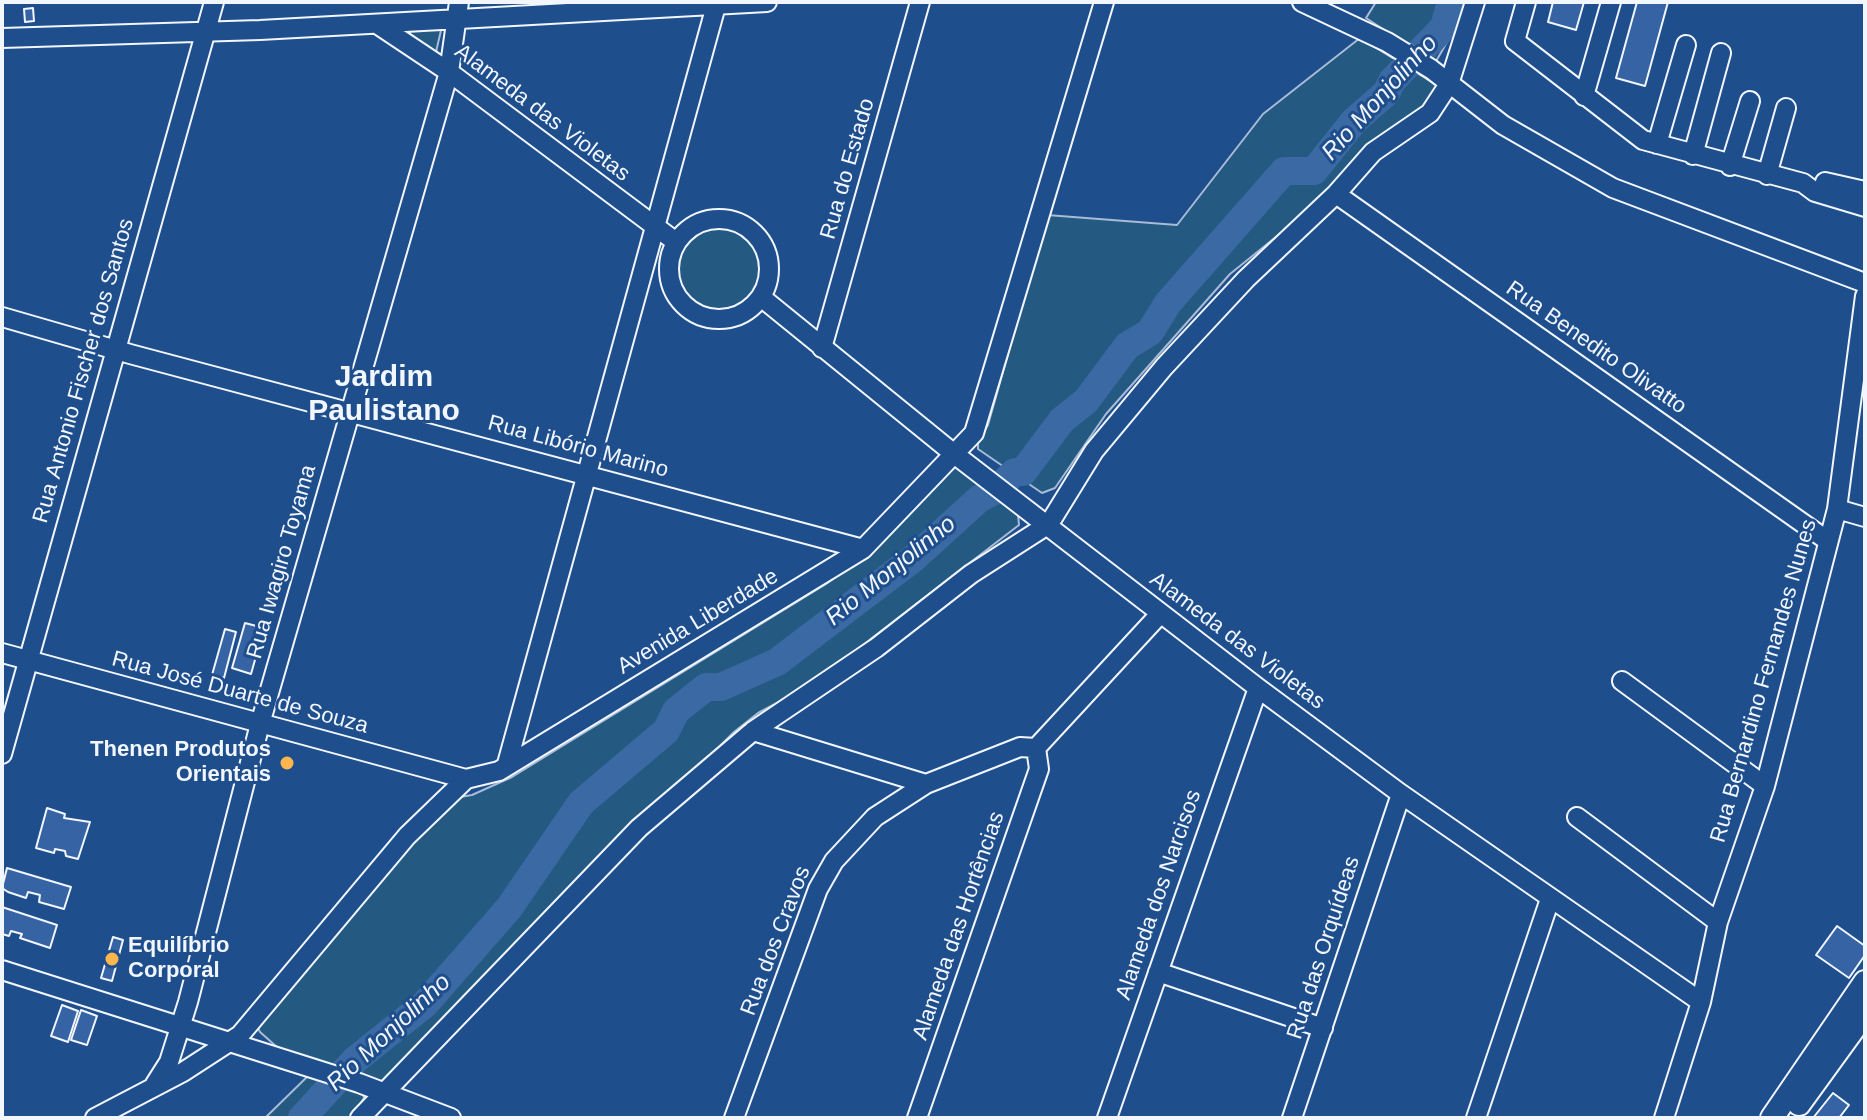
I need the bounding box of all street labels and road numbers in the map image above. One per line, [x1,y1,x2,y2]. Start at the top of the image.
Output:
street label: Alameda das Violetas [449,39,635,187]
street label: Rua do Estado [815,95,881,243]
street label: Rua Antonio Fischer dos Santos [28,216,140,526]
street label: Rua Benedito Olivatto [1501,276,1691,420]
street label: Rua Libório Marino [485,410,671,484]
street label: Rua Iwagiro Toyama [242,462,322,662]
street label: Rua Bernardino Fernandes Nunes [1705,516,1823,846]
street label: Avenida Liberdade [613,564,783,680]
street label: Alameda das Violetas [1144,567,1330,715]
street label: Rua José Duarte de Souza [109,646,371,740]
street label: Alameda dos Narcisos [1111,787,1207,1003]
street label: Alameda das Hortências [908,808,1010,1044]
street label: Rua das Orquídeas [1282,853,1366,1043]
street label: Rua dos Cravos [735,863,817,1019]

